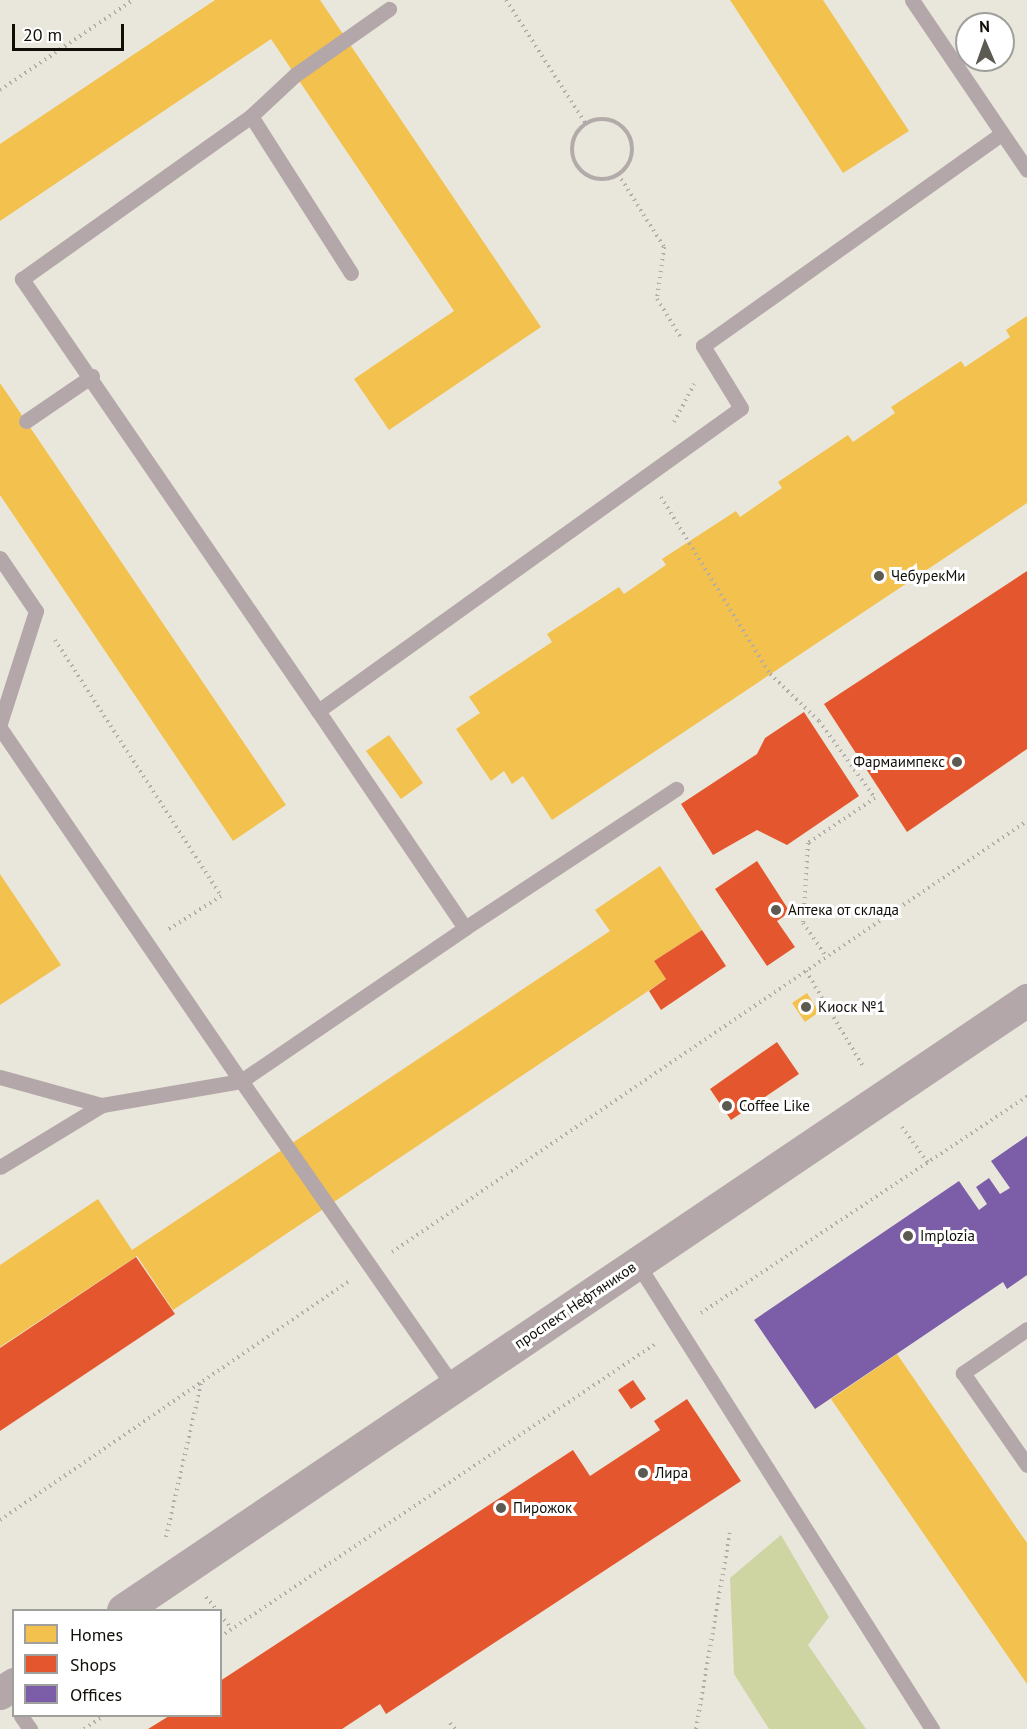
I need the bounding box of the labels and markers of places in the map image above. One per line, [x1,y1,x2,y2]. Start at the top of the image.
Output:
place label: ЧебурекМи [891,567,966,585]
marker: ЧебурекМи [872,569,886,583]
place label: Фармаимпекс [853,753,945,771]
marker: Фармаимпекс [950,755,964,769]
place label: Аптека от склада [788,901,899,919]
marker: Аптека от склада [769,903,783,917]
place label: Киоск №1 [818,998,885,1016]
marker: Киоск №1 [799,1000,813,1014]
place label: Coffee Like [739,1097,810,1115]
marker: Coffee Like [720,1099,734,1113]
place label: Implozia [920,1227,975,1245]
marker: Implozia [901,1229,915,1243]
place label: Лира [655,1464,688,1482]
marker: Лира [636,1466,650,1480]
place label: Пирожок [513,1499,572,1517]
marker: Пирожок [494,1501,508,1515]

